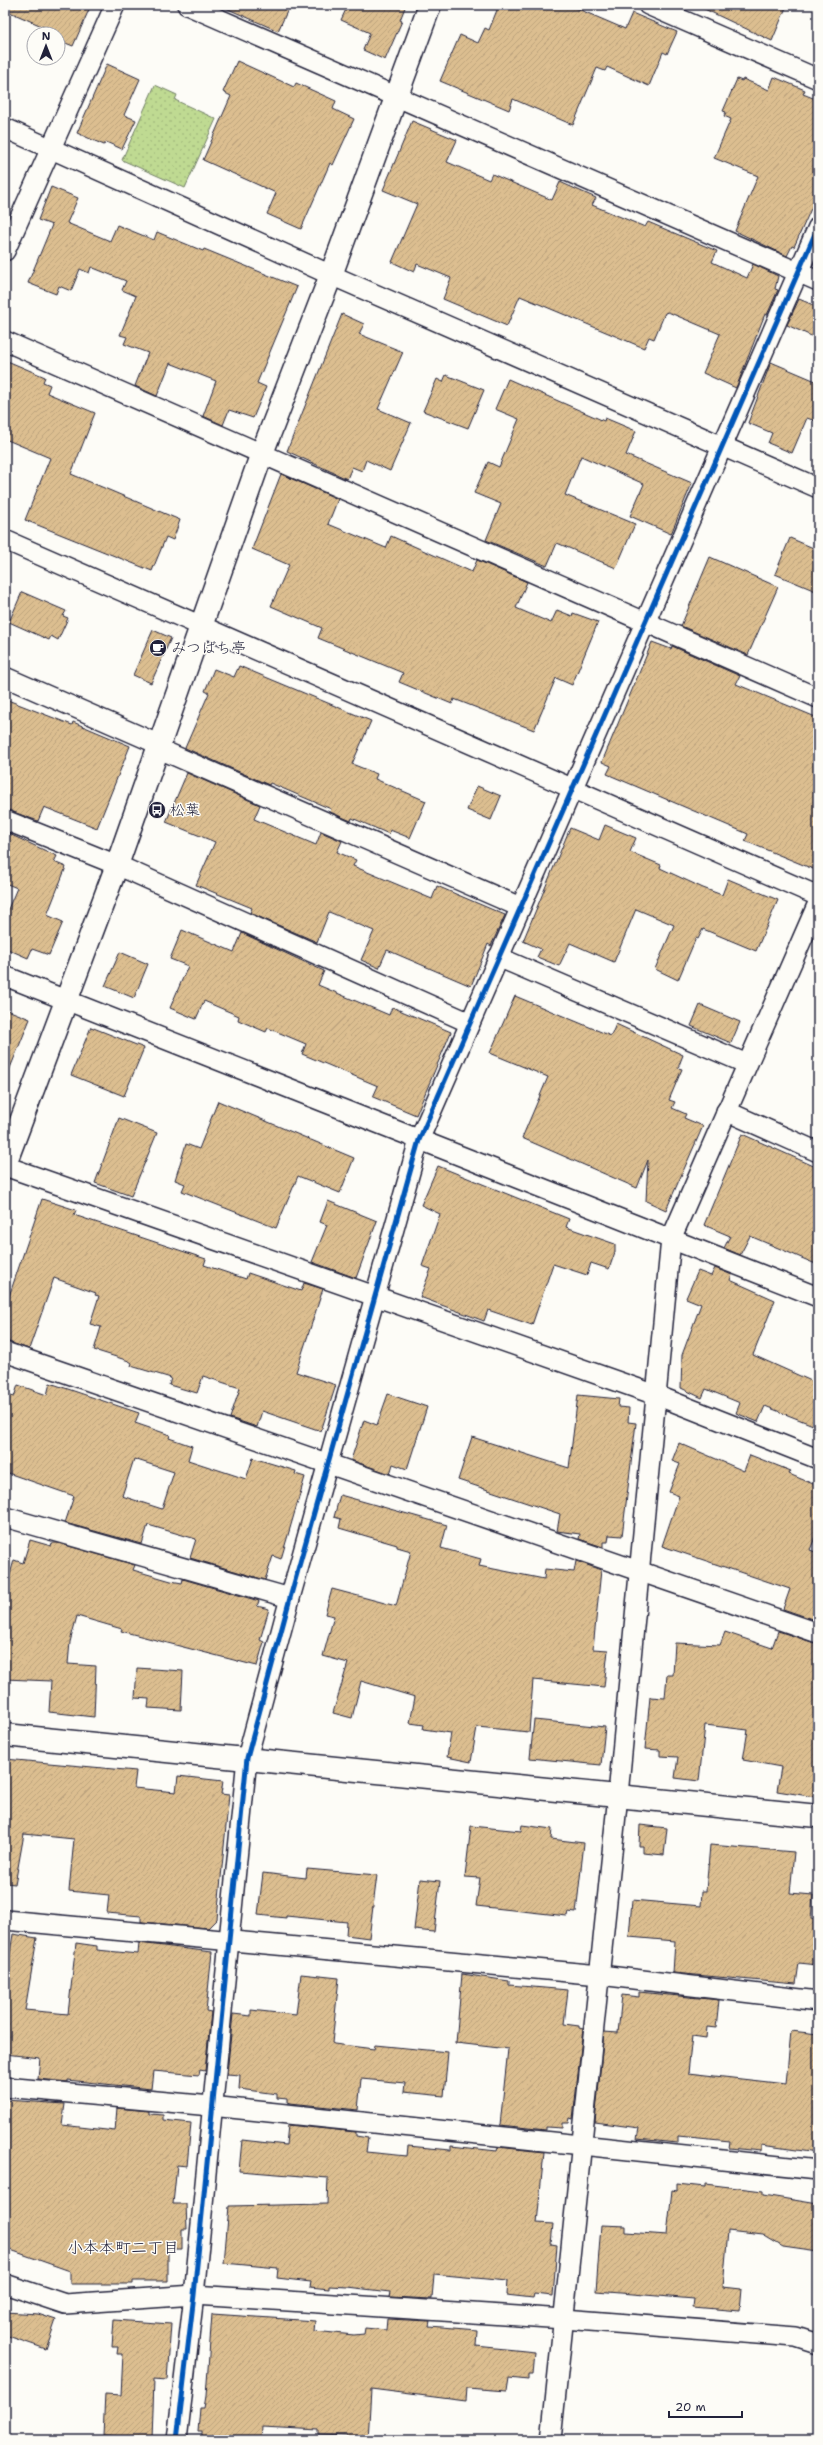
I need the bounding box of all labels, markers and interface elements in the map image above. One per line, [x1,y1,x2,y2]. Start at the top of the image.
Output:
north arrow [26,26,66,66]
text: N [42,29,51,44]
cafe icon: みつばち亭 [148,638,168,658]
place label: みつばち亭 [171,638,246,658]
bus stop icon: 松葉 [147,800,167,820]
place label: 松葉 [170,800,200,820]
district label: 小本本町二丁目 [67,2237,179,2258]
scale bar [669,2393,742,2419]
text: 20 m [675,2399,706,2415]

